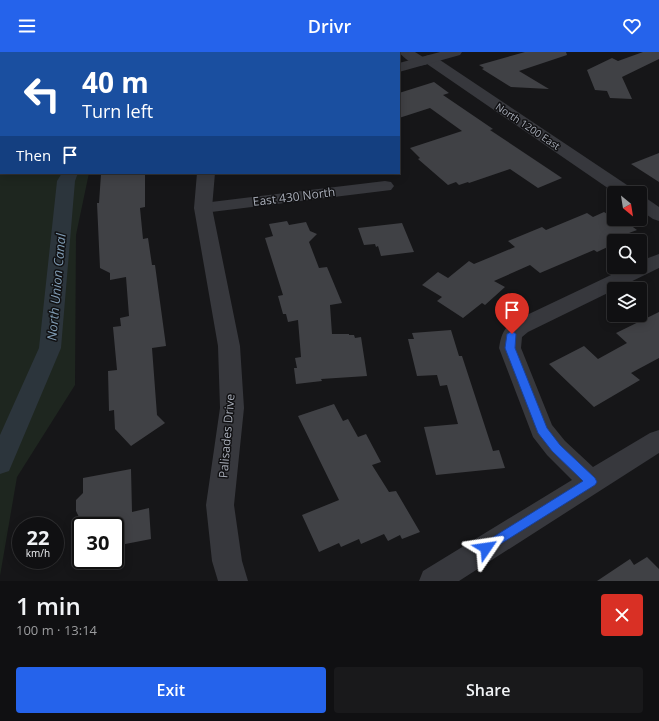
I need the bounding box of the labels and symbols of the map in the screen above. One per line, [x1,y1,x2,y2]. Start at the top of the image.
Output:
street label: North 1200 East [493,99,563,153]
street label: East 430 North [252,183,336,210]
north arrow [607,186,647,226]
water label: North Union Canal [42,232,70,341]
pin [495,293,529,334]
street label: Palisades Drive [214,393,239,479]
speed limit sign: 30 [72,517,124,569]
position arrow [465,527,507,569]

